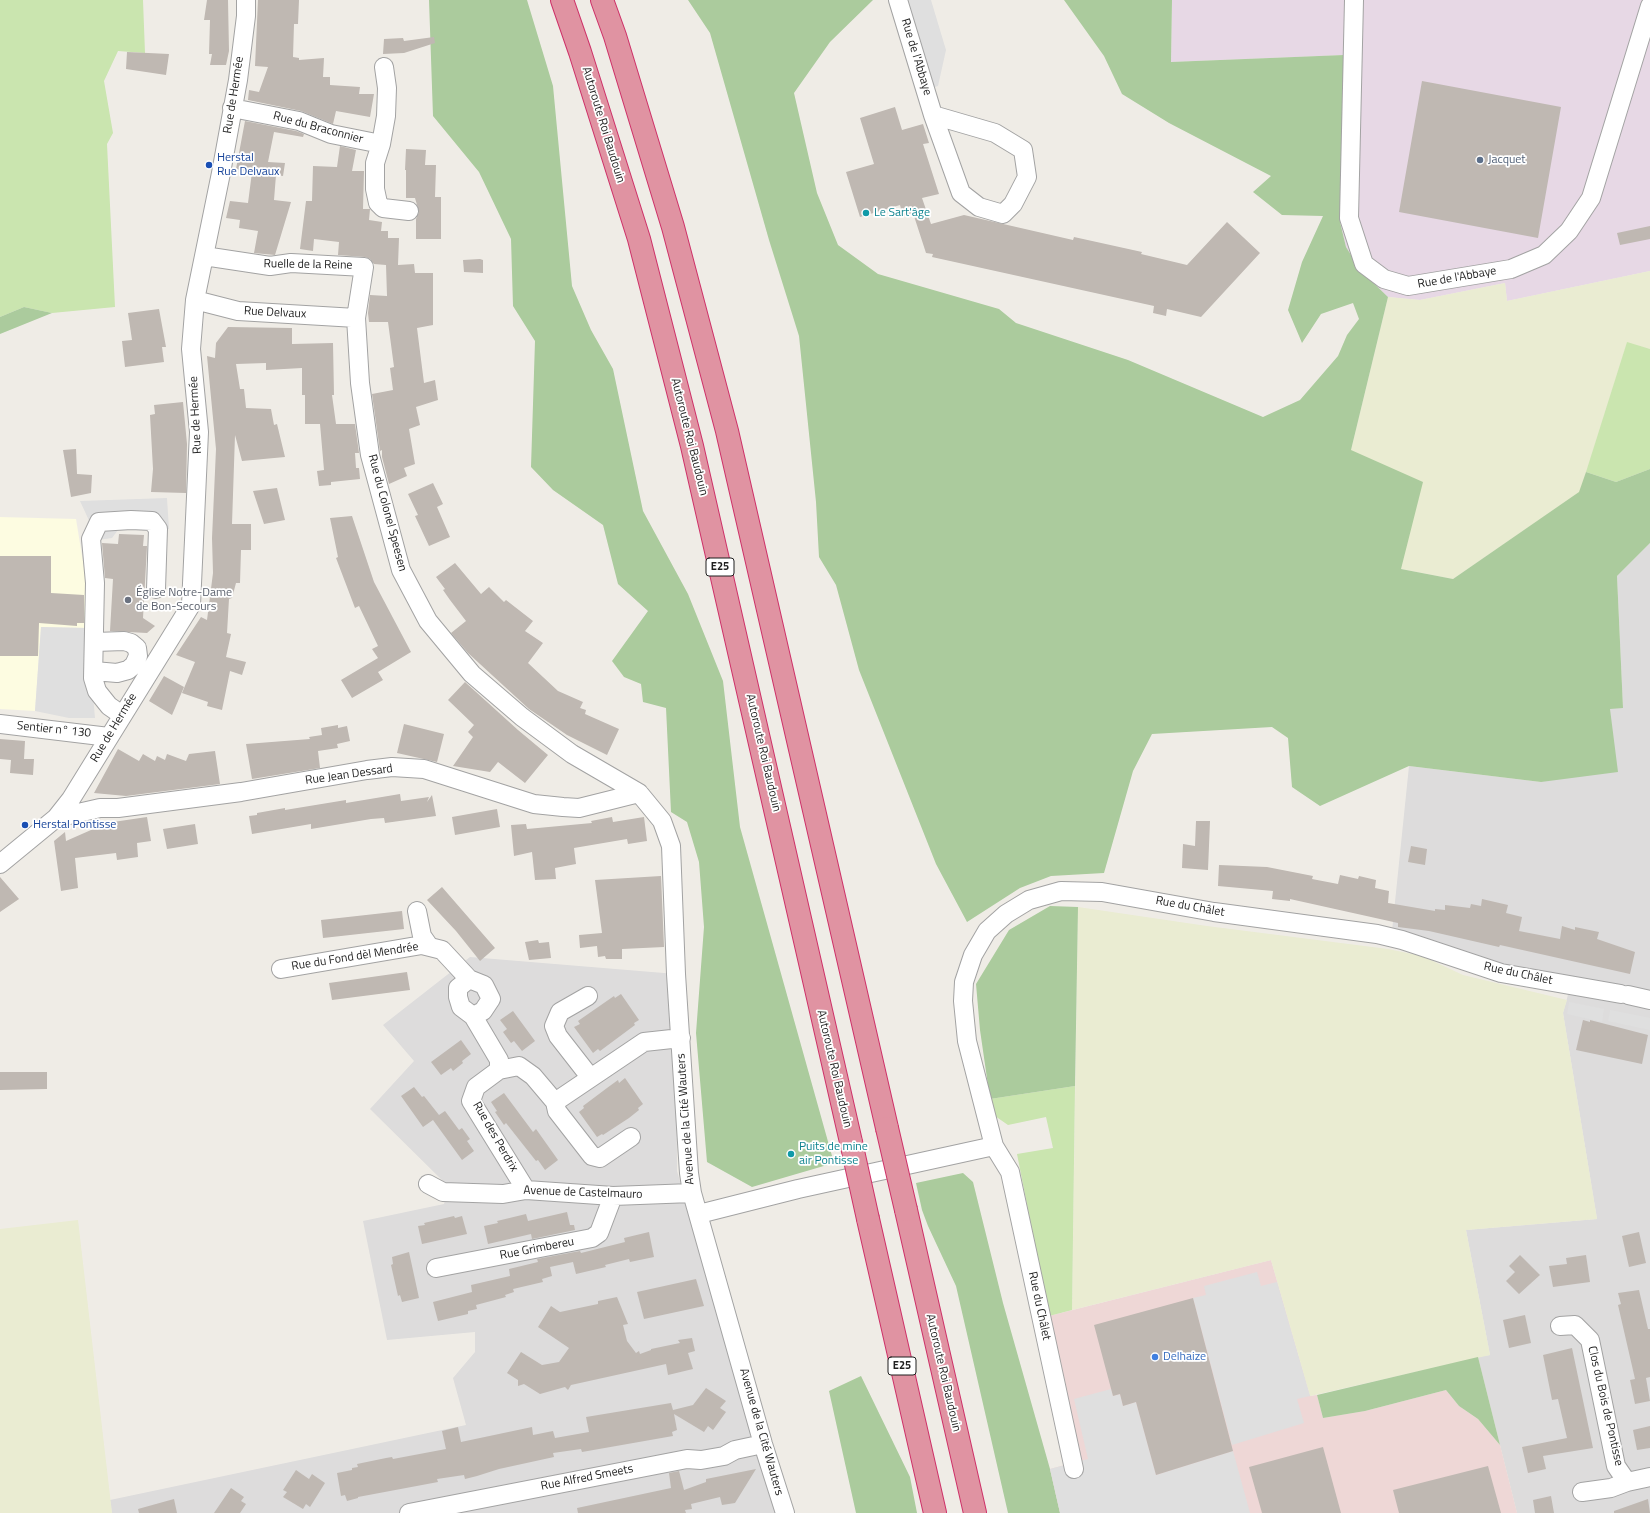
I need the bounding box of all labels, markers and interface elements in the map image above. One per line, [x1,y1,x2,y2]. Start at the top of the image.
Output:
street label: Rue de l'Abbaye [897,17,935,97]
street label: Rue de Hermée [221,55,247,135]
street label: Autoroute Roi Baudouin [578,65,628,185]
street label: Rue du Braconnier [271,109,365,147]
place label: Herstal Rue Delvaux [217,151,279,179]
place label: Jacquet [1488,153,1526,167]
marker: Jacquet [1475,155,1485,165]
marker: Herstal Rue Delvaux [204,160,214,170]
place label: Le Sart'âge [874,206,930,220]
marker: Le Sart'âge [861,208,871,218]
street label: Ruelle de la Reine [263,257,353,273]
street label: Rue de l'Abbaye [1417,264,1497,292]
street label: Rue Delvaux [243,304,307,322]
street label: Rue de Hermée [187,376,205,454]
street label: Autoroute Roi Baudouin [667,377,711,497]
street label: Rue du Colonel Speesen [364,453,410,573]
road number: E25 [706,558,734,576]
place label: Église Notre-Dame de Bon-Secours [136,586,232,614]
marker: Église Notre-Dame de Bon-Secours [123,595,133,605]
street label: Rue de Hermée [88,691,140,765]
street label: Autoroute Roi Baudouin [742,693,784,813]
street label: Sentier n° 130 [16,719,92,741]
street label: Rue Jean Dessard [304,762,394,788]
place label: Herstal Pontisse [33,818,116,832]
marker: Herstal Pontisse [20,820,30,830]
street label: Rue du Châlet [1154,894,1226,920]
street label: Rue du Fond dèl Mendrée [290,940,420,974]
street label: Rue du Châlet [1482,960,1554,988]
street label: Autoroute Roi Baudouin [813,1009,855,1129]
street label: Avenue de la Cité Wauters [674,1053,698,1185]
street label: Rue des Perdrix [469,1099,521,1175]
place label: Puits de mine air Pontisse [799,1140,868,1168]
marker: Puits de mine air Pontisse [786,1149,796,1159]
street label: Avenue de Castelmauro [523,1184,643,1202]
street label: Rue Grimbereu [499,1235,575,1263]
street label: Rue du Châlet [1025,1270,1053,1342]
street label: Autoroute Roi Baudouin [922,1313,964,1433]
street label: Clos du Bois de Pontisse [1584,1345,1626,1467]
place label: Delhaize [1163,1350,1206,1364]
marker: Delhaize [1150,1352,1160,1362]
road number: E25 [888,1357,916,1375]
street label: Avenue de la Cité Wauters [736,1367,786,1497]
street label: Rue Alfred Smeets [540,1462,634,1494]

